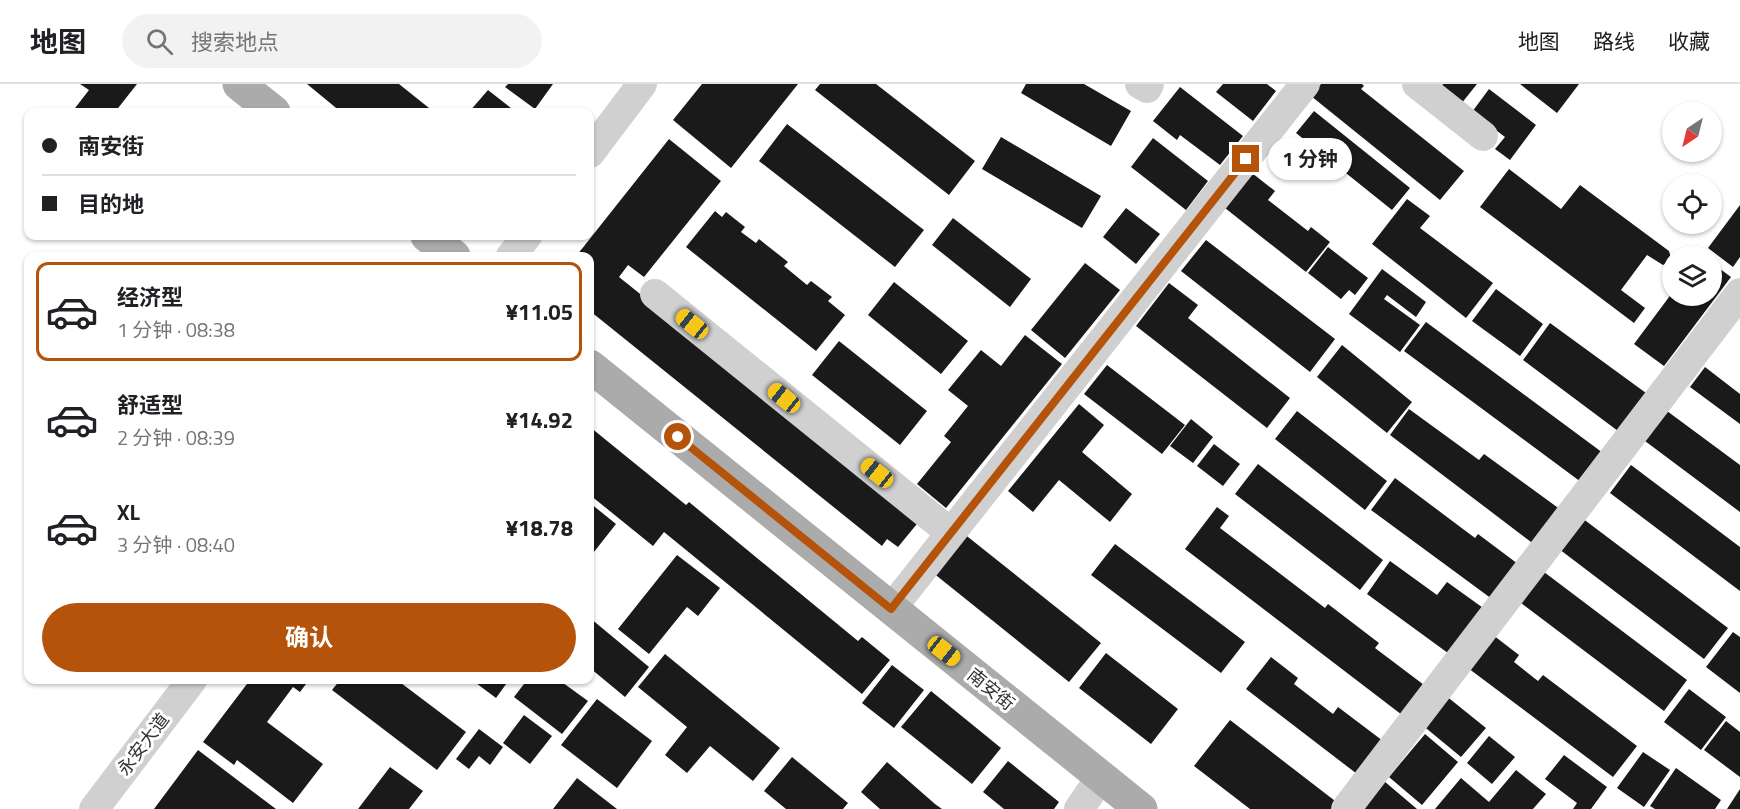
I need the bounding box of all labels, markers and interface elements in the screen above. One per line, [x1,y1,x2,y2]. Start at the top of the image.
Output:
search box [122,14,542,68]
text: 地图 [30,20,86,63]
icon: search [143,25,176,58]
text: 搜索地点 [191,25,279,59]
text: 地图 [1518,25,1560,57]
text: 路线 [1593,25,1635,57]
text: 收藏 [1668,25,1710,57]
north arrow [1662,102,1722,162]
map controls [1662,102,1722,306]
text: 南安街 [78,129,144,163]
callout: 1 分钟 [1267,138,1351,180]
text: 1 分钟 [1282,143,1338,174]
route end [1232,145,1259,172]
button: locate [1662,174,1722,234]
text: 目的地 [78,187,144,221]
button: layers [1662,246,1722,306]
text: 经济型 [117,280,183,314]
icon: car [45,285,99,339]
text: ¥11.05 [506,295,573,329]
car [672,306,712,342]
text: 1 分钟 · 08:38 [117,314,235,345]
car [764,380,804,416]
text: 舒适型 [117,388,183,422]
icon: car [45,393,99,447]
text: ¥14.92 [506,403,573,437]
text: 2 分钟 · 08:39 [117,422,235,453]
route start [664,423,691,450]
car [857,455,897,491]
text: XL [117,495,140,529]
icon: car [45,501,99,555]
text: ¥18.78 [506,511,573,545]
text: 3 分钟 · 08:40 [117,529,235,560]
button: 确认 [42,603,576,672]
car [924,633,964,669]
street label: 南安街 [962,662,1020,716]
street label: 永安大道 [111,707,175,781]

